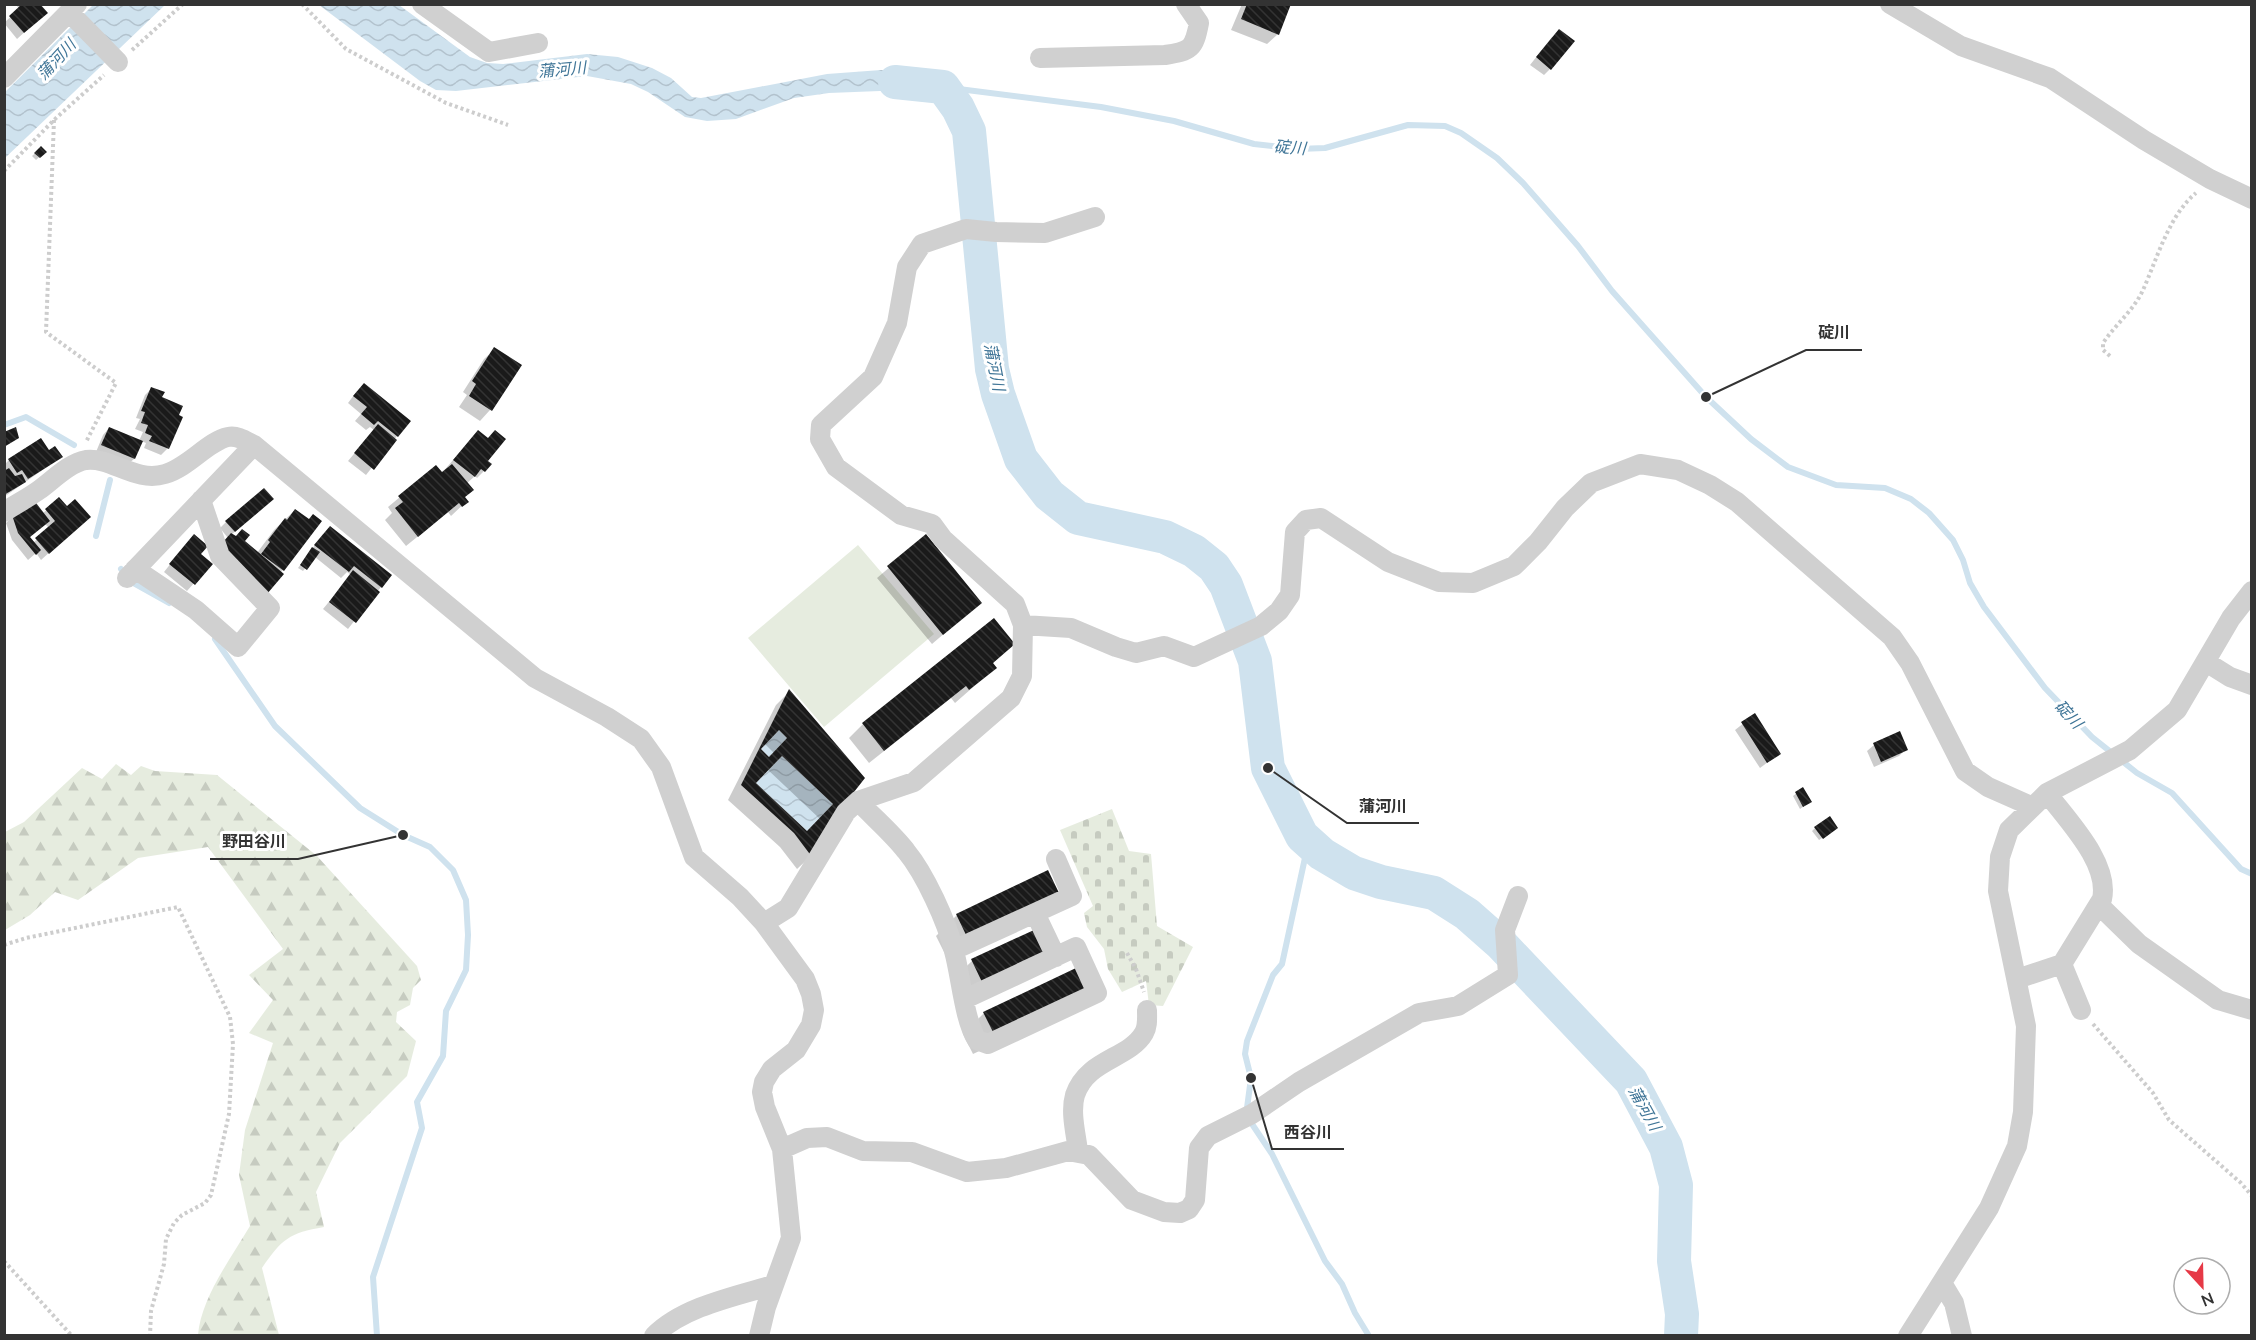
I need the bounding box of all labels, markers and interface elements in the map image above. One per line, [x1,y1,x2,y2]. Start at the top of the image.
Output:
water label: 蒲河川 [32,33,83,85]
water label: 蒲河川 [537,57,589,83]
water label: 碇川 [1273,136,1309,160]
callout: 碇川 [1806,316,1862,350]
text: 碇川 [1818,322,1850,344]
water label: 蒲河川 [979,342,1010,395]
water label: 碇川 [2049,695,2089,735]
callout: 蒲河川 [1347,789,1419,823]
text: 蒲河川 [1359,796,1407,818]
callout: 野田谷川 [210,825,298,859]
text: 野田谷川 [222,831,286,853]
water label: 蒲河川 [1623,1082,1666,1137]
callout: 西谷川 [1272,1115,1344,1149]
text: 西谷川 [1284,1122,1332,1144]
north arrow [2172,1256,2232,1316]
text: N [2198,1287,2217,1311]

